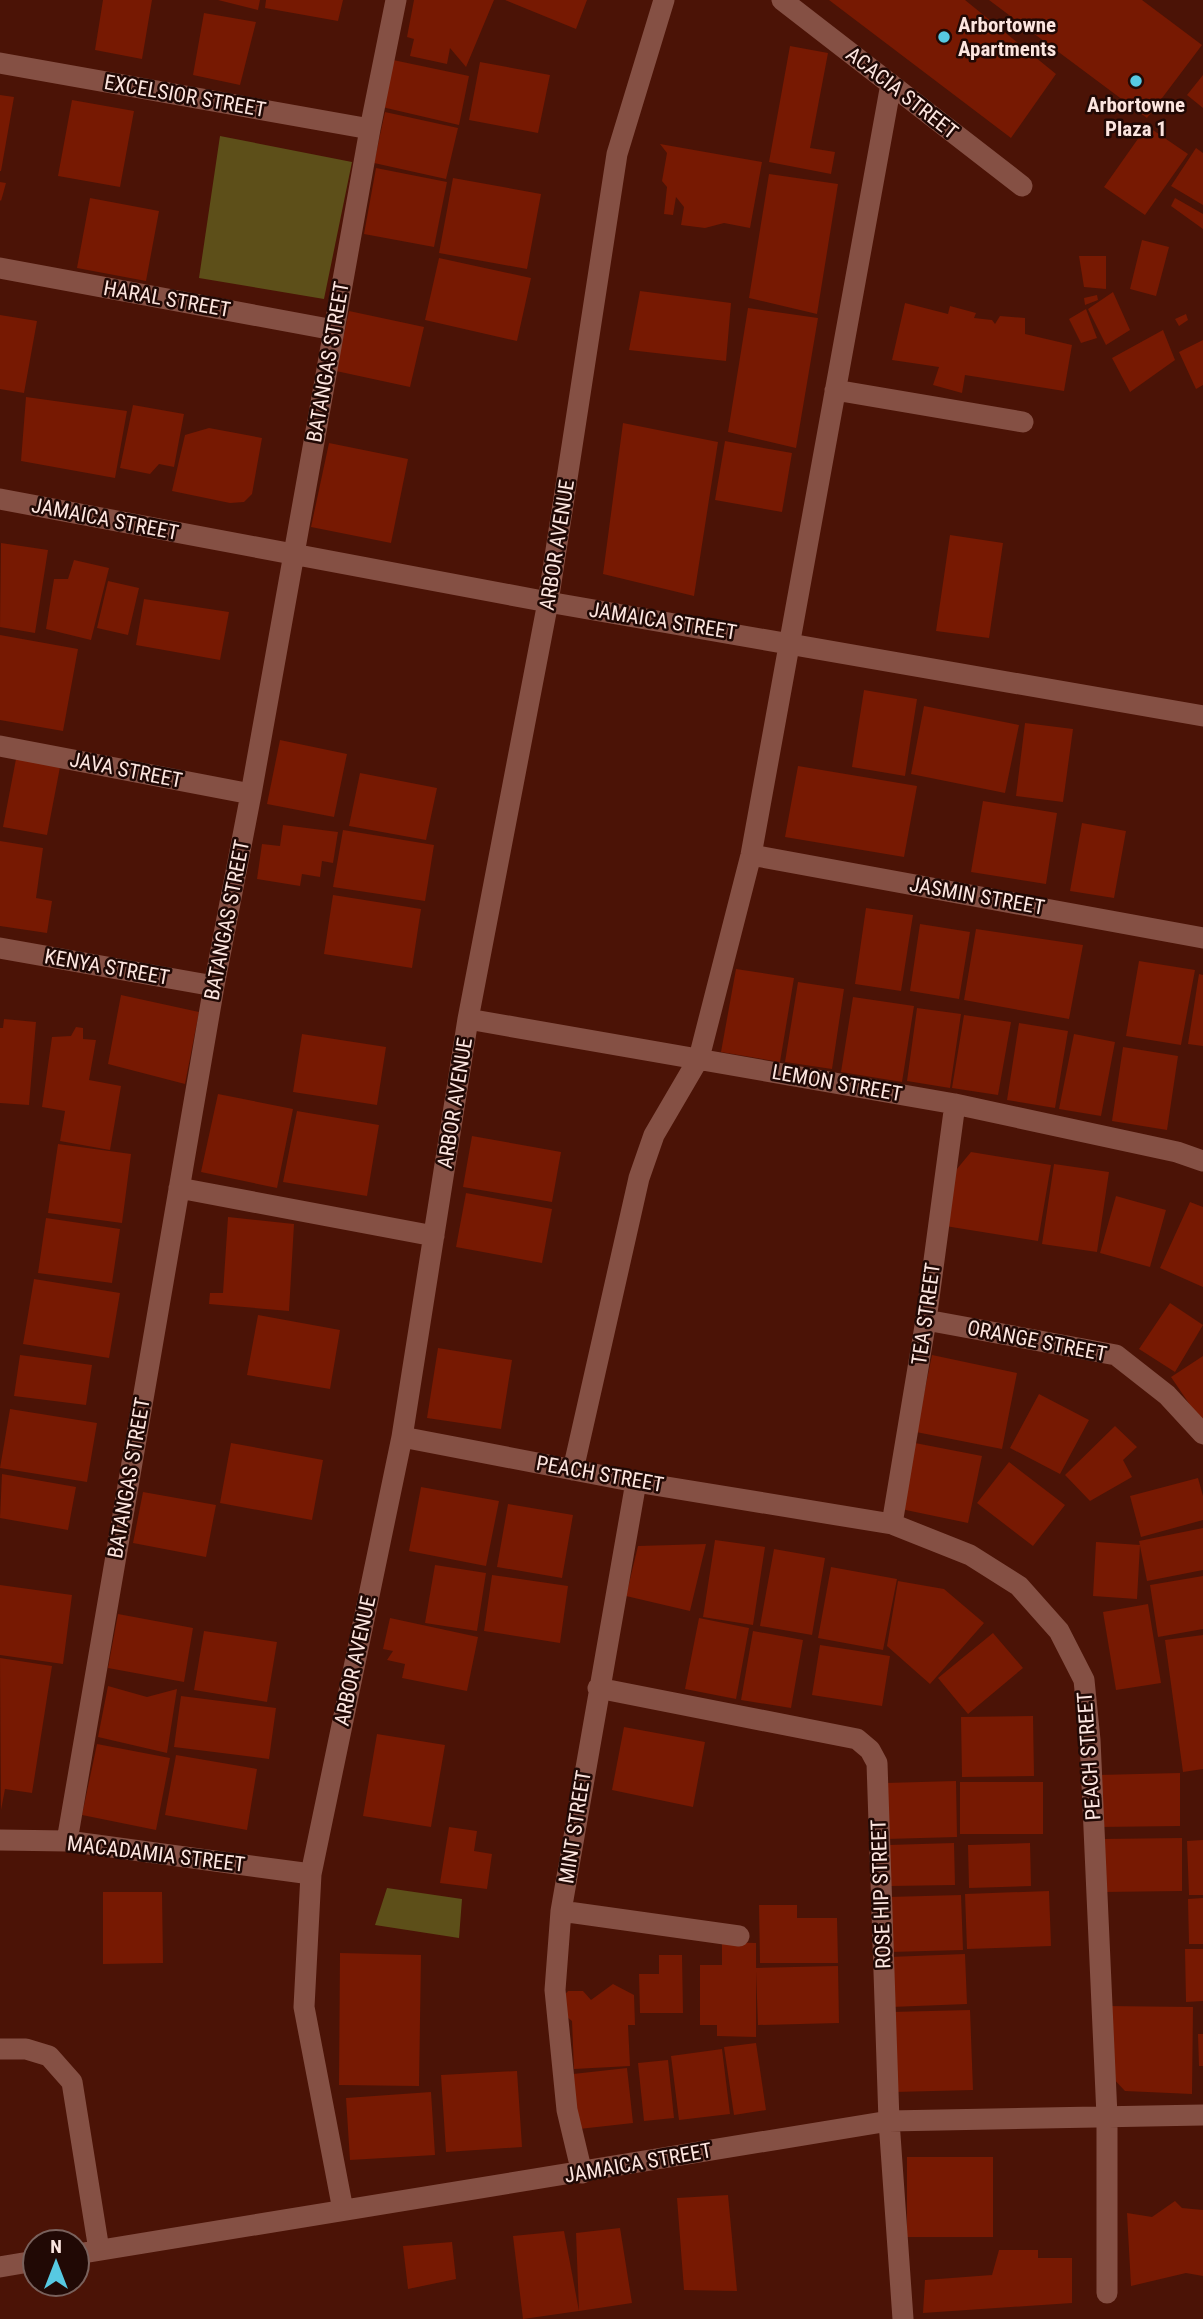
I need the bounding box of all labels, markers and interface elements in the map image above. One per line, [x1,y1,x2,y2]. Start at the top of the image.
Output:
place label: Arbortowne Apartments [958,13,1056,61]
marker: Arbortowne Apartments [936,29,952,45]
street label: ACACIA STREET [841,42,963,144]
street label: EXCELSIOR STREET [102,70,268,122]
marker: Arbortowne Plaza 1 [1128,73,1144,89]
place label: Arbortowne Plaza 1 [1087,93,1185,141]
street label: HARAL STREET [102,276,232,322]
street label: BATANGAS STREET [302,280,354,444]
street label: ARBOR AVENUE [535,478,579,612]
street label: JAMAICA STREET [29,493,181,545]
street label: JAMAICA STREET [587,597,739,645]
street label: JAVA STREET [68,747,184,793]
street label: BATANGAS STREET [200,838,254,1002]
street label: JASMIN STREET [908,872,1047,920]
street label: KENYA STREET [43,944,171,990]
street label: ARBOR AVENUE [433,1036,477,1170]
street label: LEMON STREET [770,1060,904,1106]
street label: TEA STREET [907,1261,945,1367]
street label: ORANGE STREET [965,1316,1109,1366]
street label: BATANGAS STREET [103,1396,155,1560]
street label: PEACH STREET [534,1451,666,1497]
street label: ARBOR AVENUE [330,1594,380,1728]
street label: PEACH STREET [1073,1691,1105,1821]
street label: MINT STREET [554,1769,596,1885]
street label: ROSE HIP STREET [866,1819,896,1969]
street label: MACADAMIA STREET [66,1831,246,1877]
street label: JAMAICA STREET [562,2138,714,2188]
north arrow [21,2228,91,2298]
text: N [50,2235,62,2258]

